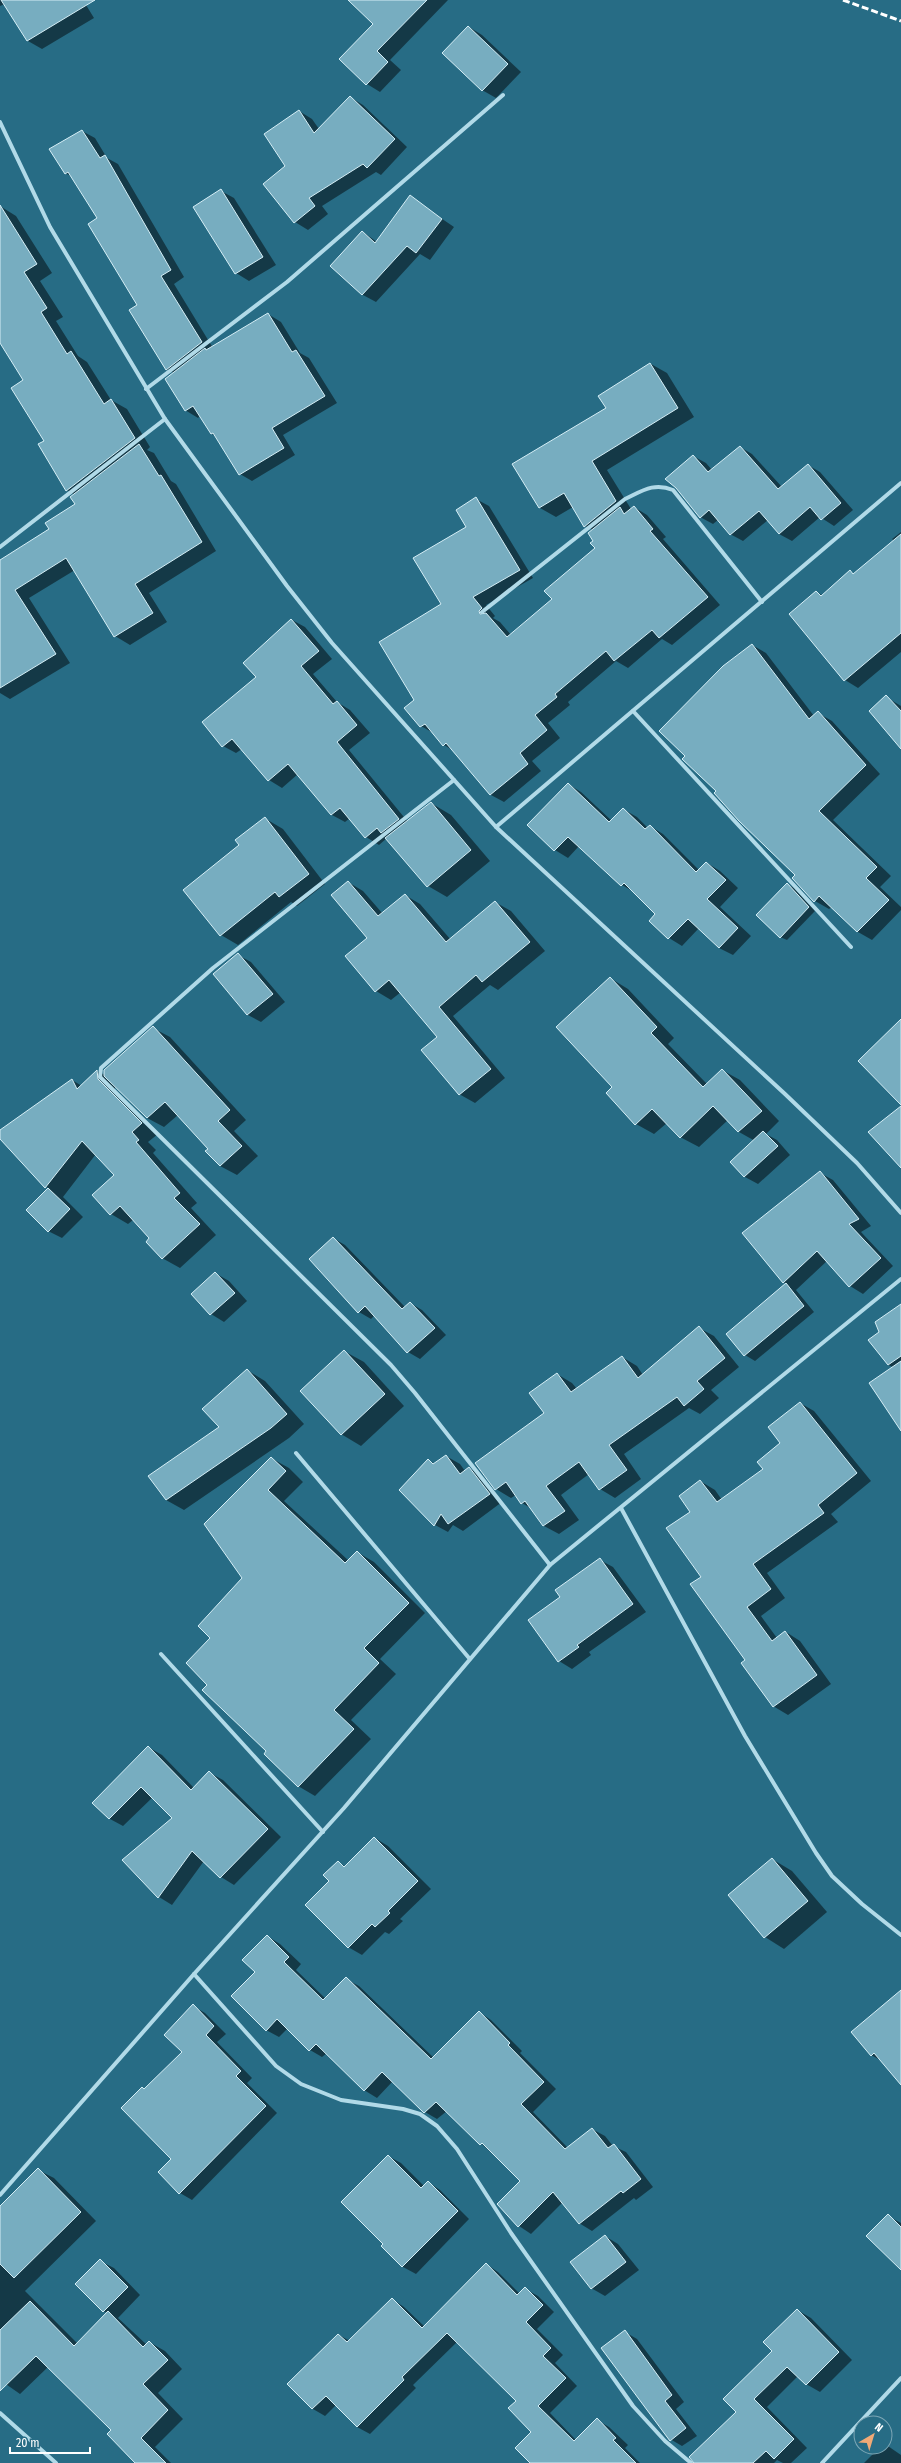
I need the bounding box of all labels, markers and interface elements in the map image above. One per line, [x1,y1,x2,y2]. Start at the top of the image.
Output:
north arrow [853,2415,893,2455]
text: N [872,2420,885,2435]
scale bar [10,2429,90,2455]
text: 20 m [16,2436,40,2450]

